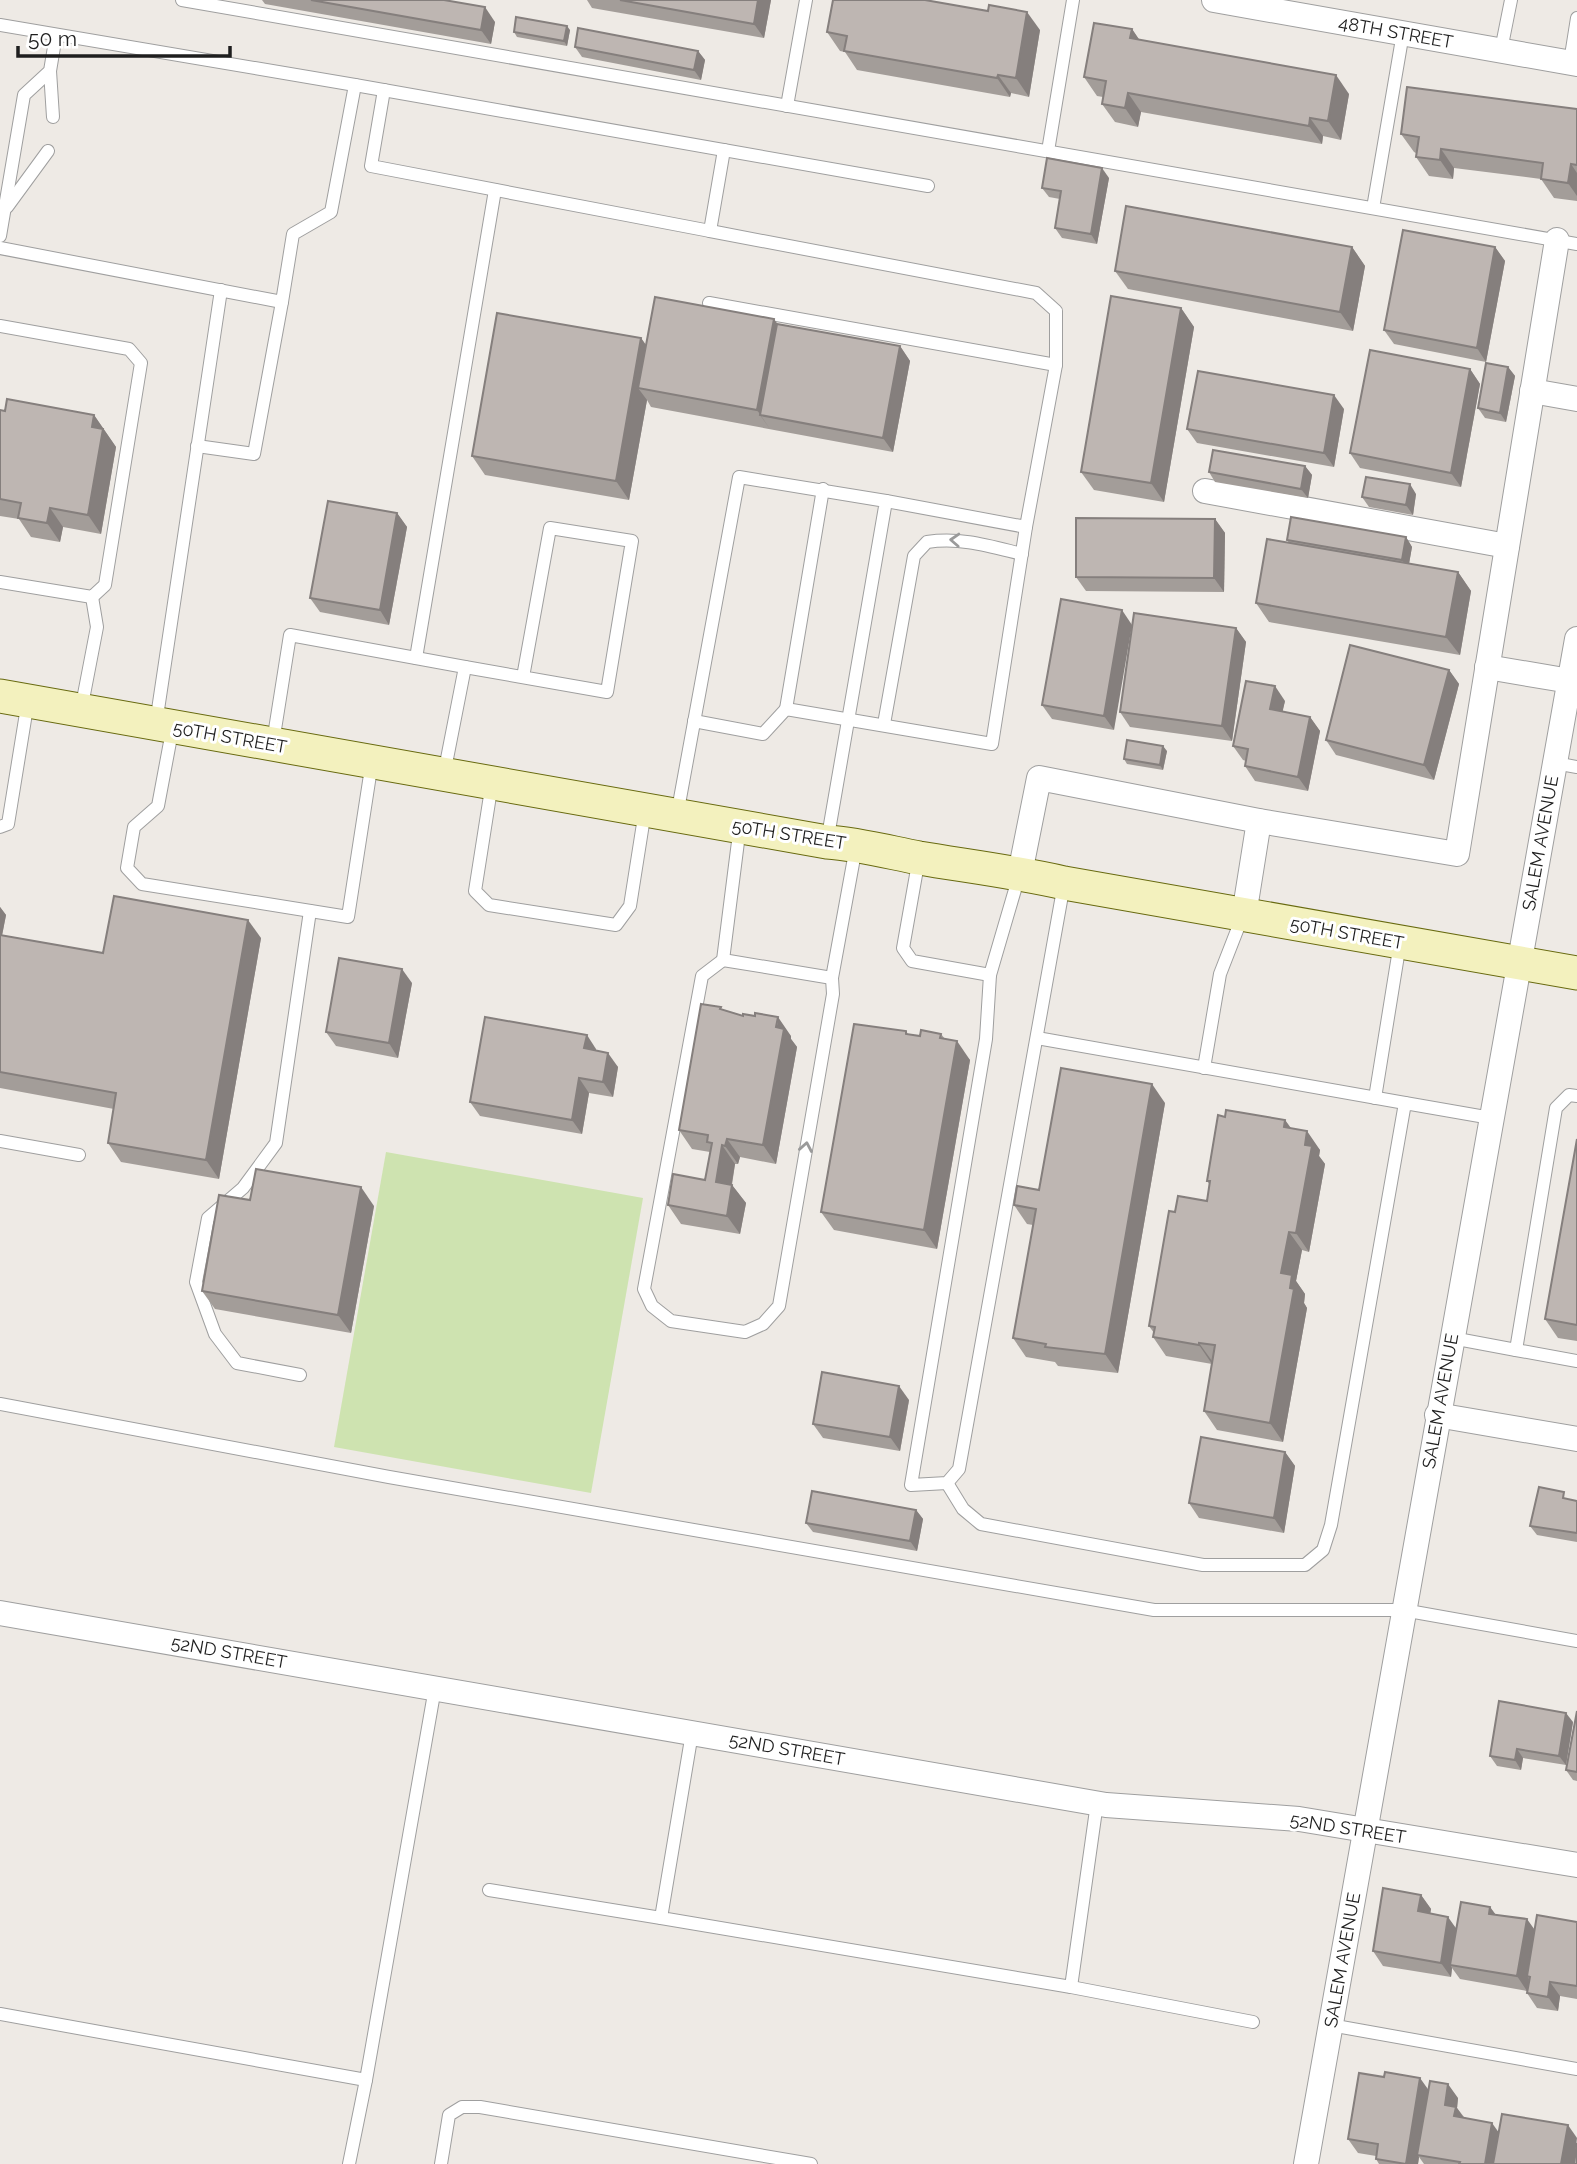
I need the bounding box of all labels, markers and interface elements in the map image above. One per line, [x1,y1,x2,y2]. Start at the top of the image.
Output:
street label: 48TH STREET [1337,12,1455,52]
scale bar [18,14,229,58]
text: 50 m [28,26,77,51]
one-way arrow [949,533,960,548]
street label: 50TH STREET [171,717,289,757]
street label: SALEM AVENUE [1518,774,1562,912]
street label: 50TH STREET [731,815,848,853]
street label: 50TH STREET [1288,913,1406,953]
one-way arrow [798,1141,813,1153]
street label: SALEM AVENUE [1418,1332,1462,1470]
street label: 52ND STREET [170,1631,288,1673]
street label: 52ND STREET [728,1728,846,1770]
street label: 52ND STREET [1289,1808,1407,1848]
street label: SALEM AVENUE [1320,1891,1364,2029]

